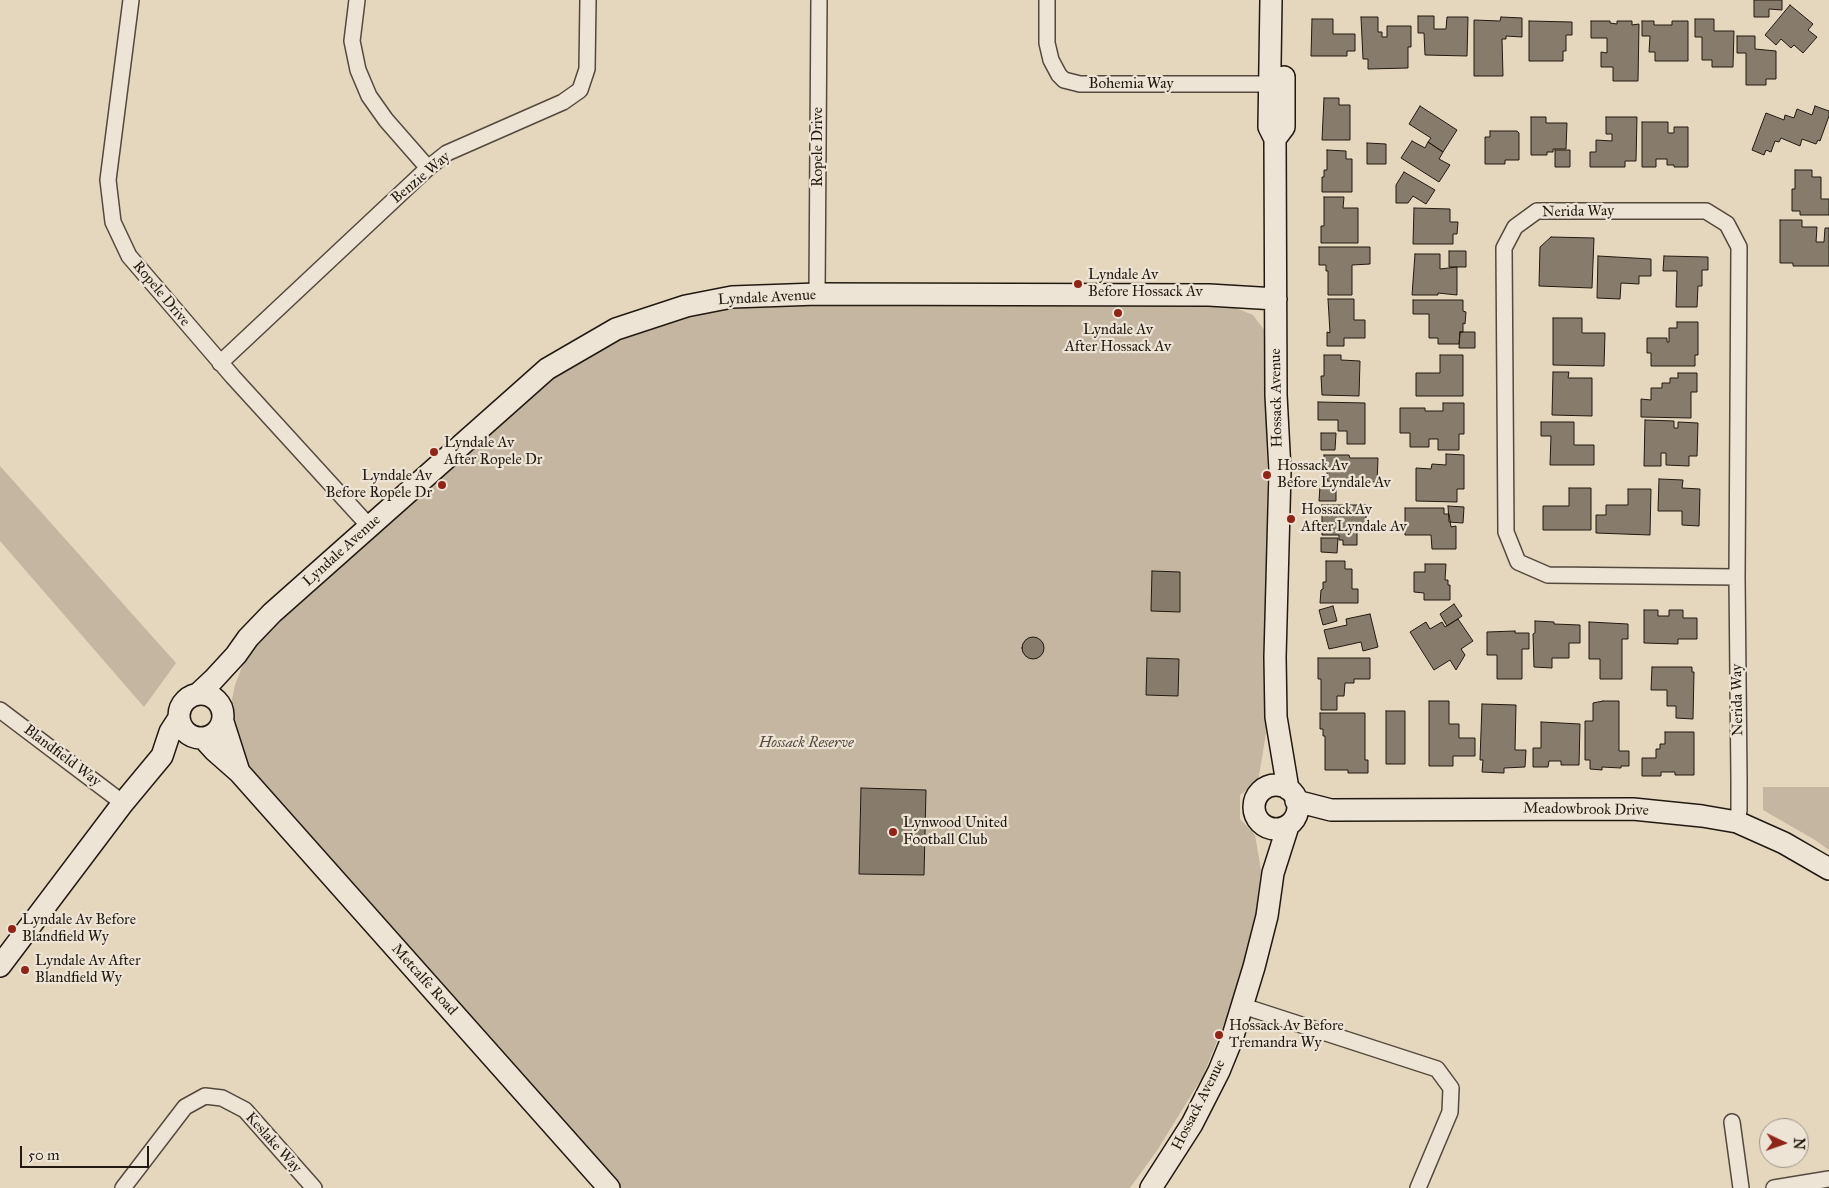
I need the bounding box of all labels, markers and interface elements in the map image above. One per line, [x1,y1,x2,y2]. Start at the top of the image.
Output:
street label: Bohemia Way [1088,75,1174,93]
street label: Ropele Drive [809,107,827,187]
street label: Benzie Way [388,148,454,208]
street label: Nerida Way [1542,202,1614,222]
street label: Ropele Drive [128,258,194,330]
place label: Lyndale Av Before Hossack Av [1088,266,1203,301]
marker: Lyndale Av Before Hossack Av [1072,278,1084,290]
street label: Lyndale Avenue [717,286,817,310]
marker: Lyndale Av After Hossack Av [1112,307,1124,319]
place label: Lyndale Av After Hossack Av [1065,321,1171,356]
street label: Hossack Avenue [1267,348,1287,448]
place label: Lyndale Av After Ropele Dr [444,434,542,469]
marker: Lyndale Av After Ropele Dr [428,446,440,458]
place label: Hossack Av Before Lyndale Av [1277,457,1391,492]
place label: Lyndale Av Before Ropele Dr [325,467,432,502]
marker: Hossack Av Before Lyndale Av [1261,469,1273,481]
marker: Lyndale Av Before Ropele Dr [436,479,448,491]
place label: Hossack Av After Lyndale Av [1301,501,1407,536]
street label: Lyndale Avenue [299,511,385,591]
marker: Hossack Av After Lyndale Av [1285,513,1297,525]
street label: Nerida Way [1728,664,1748,736]
street label: Blandfield Way [20,721,104,791]
park label: Hossack Reserve [758,734,854,752]
street label: Meadowbrook Drive [1523,800,1649,820]
place label: Lynwood United Football Club [903,814,1007,849]
marker: Lynwood United Football Club [887,826,899,838]
place label: Lyndale Av Before Blandfield Wy [22,911,136,946]
marker: Lyndale Av Before Blandfield Wy [6,923,18,935]
street label: Metcalfe Road [387,941,461,1019]
place label: Lyndale Av After Blandfield Wy [35,952,141,987]
marker: Lyndale Av After Blandfield Wy [19,964,31,976]
place label: Hossack Av Before Tremandra Wy [1229,1017,1344,1052]
marker: Hossack Av Before Tremandra Wy [1213,1029,1225,1041]
street label: Hossack Avenue [1168,1057,1230,1153]
street label: Keslake Way [241,1109,305,1177]
north arrow [1759,1118,1809,1168]
scale bar [22,1136,151,1168]
text: N [1790,1137,1807,1150]
text: 50 m [28,1146,60,1164]

